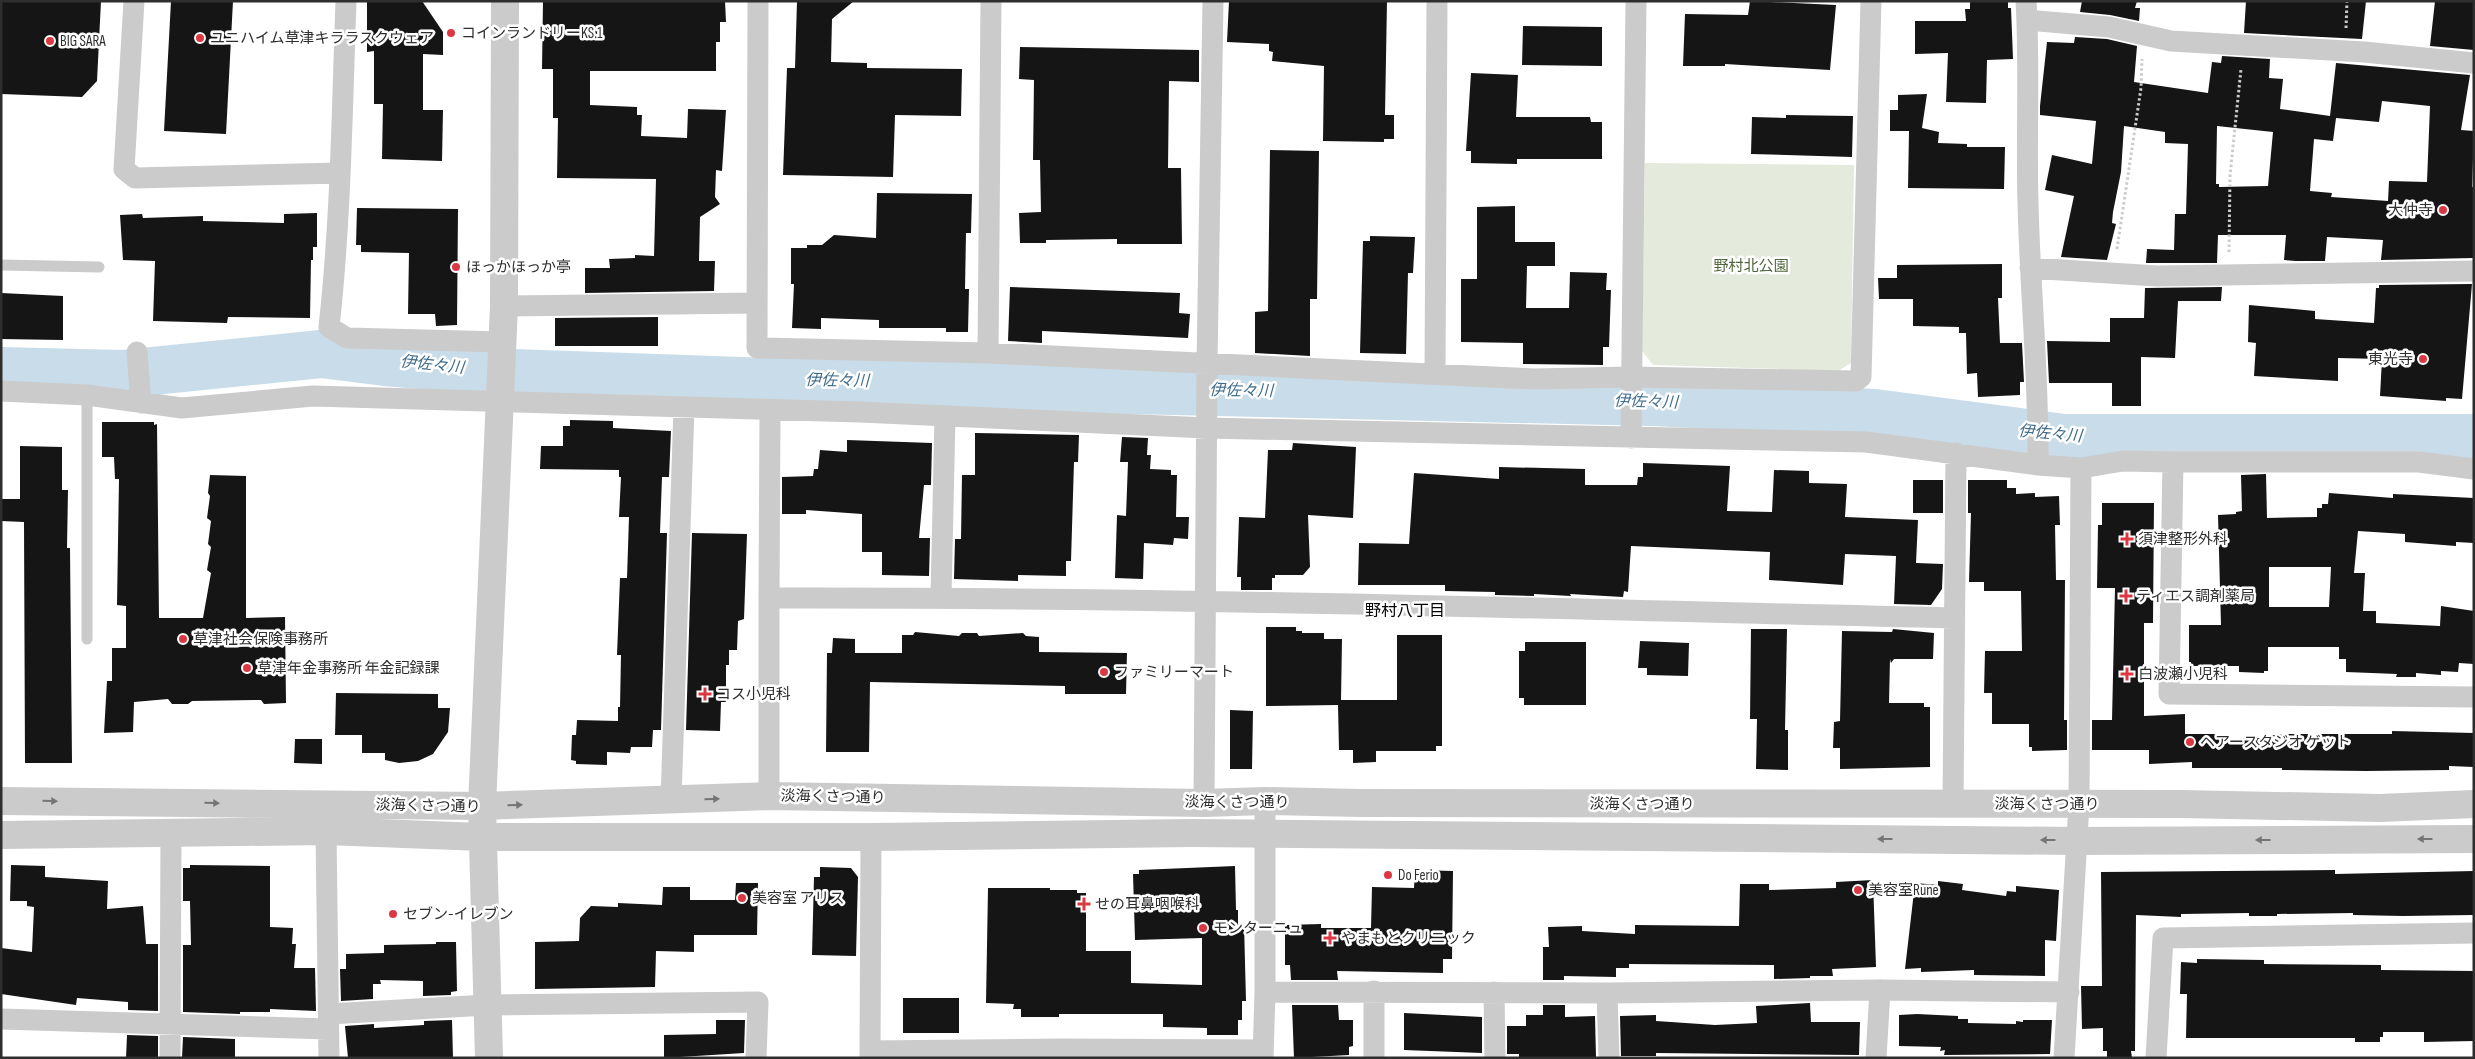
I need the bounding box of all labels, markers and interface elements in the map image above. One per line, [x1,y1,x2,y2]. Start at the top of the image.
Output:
place label: コインランドリーKS.1 [461,24,603,43]
marker: コインランドリーKS.1 [445,27,457,39]
place label: ユニハイム草津キララスクウェア [210,29,434,48]
place label: BIG SARA [60,32,106,51]
marker: ユニハイム草津キララスクウェア [194,32,206,44]
marker: BIG SARA [44,35,56,47]
place label: 大仲寺 [2388,201,2433,220]
marker: 大仲寺 [2437,204,2449,216]
park label: 野村北公園 [1713,257,1789,276]
place label: ほっかほっか亭 [466,258,571,277]
marker: ほっかほっか亭 [450,261,462,273]
place label: 東光寺 [2368,350,2413,369]
water label: 伊佐々川 [399,352,467,378]
marker: 東光寺 [2417,353,2429,365]
water label: 伊佐々川 [805,371,871,391]
water label: 伊佐々川 [1209,381,1275,401]
water label: 伊佐々川 [1614,391,1680,413]
water label: 伊佐々川 [2017,422,2085,446]
place label: 須津整形外科 [2138,530,2228,549]
marker: 須津整形外科 [2120,532,2134,546]
place label: ティエス調剤薬局 [2136,587,2255,606]
marker: ティエス調剤薬局 [2120,590,2132,602]
district label: 野村八丁目 [1365,602,1445,621]
place label: 草津社会保険事務所 [193,630,328,649]
marker: 草津社会保険事務所 [177,633,189,645]
place label: 草津年金事務所 年金記録課 [257,659,439,678]
marker: 草津年金事務所 年金記録課 [241,662,253,674]
place label: ファミリーマート [1114,663,1234,682]
place label: 白波瀬小児科 [2138,665,2228,684]
marker: ファミリーマート [1098,666,1110,678]
marker: 白波瀬小児科 [2120,667,2134,681]
place label: コス小児科 [716,685,791,704]
marker: コス小児科 [698,687,712,701]
place label: ヘアースタジオ ゲット [2200,733,2351,752]
marker: ヘアースタジオ ゲット [2184,736,2196,748]
street label: 淡海くさつ通り [780,787,886,807]
street label: 淡海くさつ通り [1184,793,1290,812]
one-way arrow [705,794,721,802]
street label: 淡海くさつ通り [1589,795,1695,814]
street label: 淡海くさつ通り [1994,795,2100,814]
street label: 淡海くさつ通り [375,796,481,816]
one-way arrow [42,797,58,805]
one-way arrow [205,799,221,807]
one-way arrow [507,801,523,809]
one-way arrow [1877,835,1893,843]
one-way arrow [2417,835,2433,843]
one-way arrow [2039,836,2055,844]
one-way arrow [2254,836,2270,844]
place label: Do Ferio [1398,866,1439,885]
marker: Do Ferio [1382,869,1394,881]
place label: 美容室Rune [1868,881,1939,900]
marker: 美容室Rune [1852,884,1864,896]
place label: 美容室 アリス [752,889,844,908]
marker: 美容室 アリス [736,892,748,904]
place label: せの耳鼻咽喉科 [1095,895,1200,914]
marker: せの耳鼻咽喉科 [1077,897,1091,911]
place label: セブン-イレブン [403,905,514,924]
marker: セブン-イレブン [387,908,399,920]
place label: モンターニュ [1213,919,1303,938]
marker: モンターニュ [1197,922,1209,934]
place label: やまもとクリニック [1341,929,1476,948]
marker: やまもとクリニック [1323,931,1337,945]

